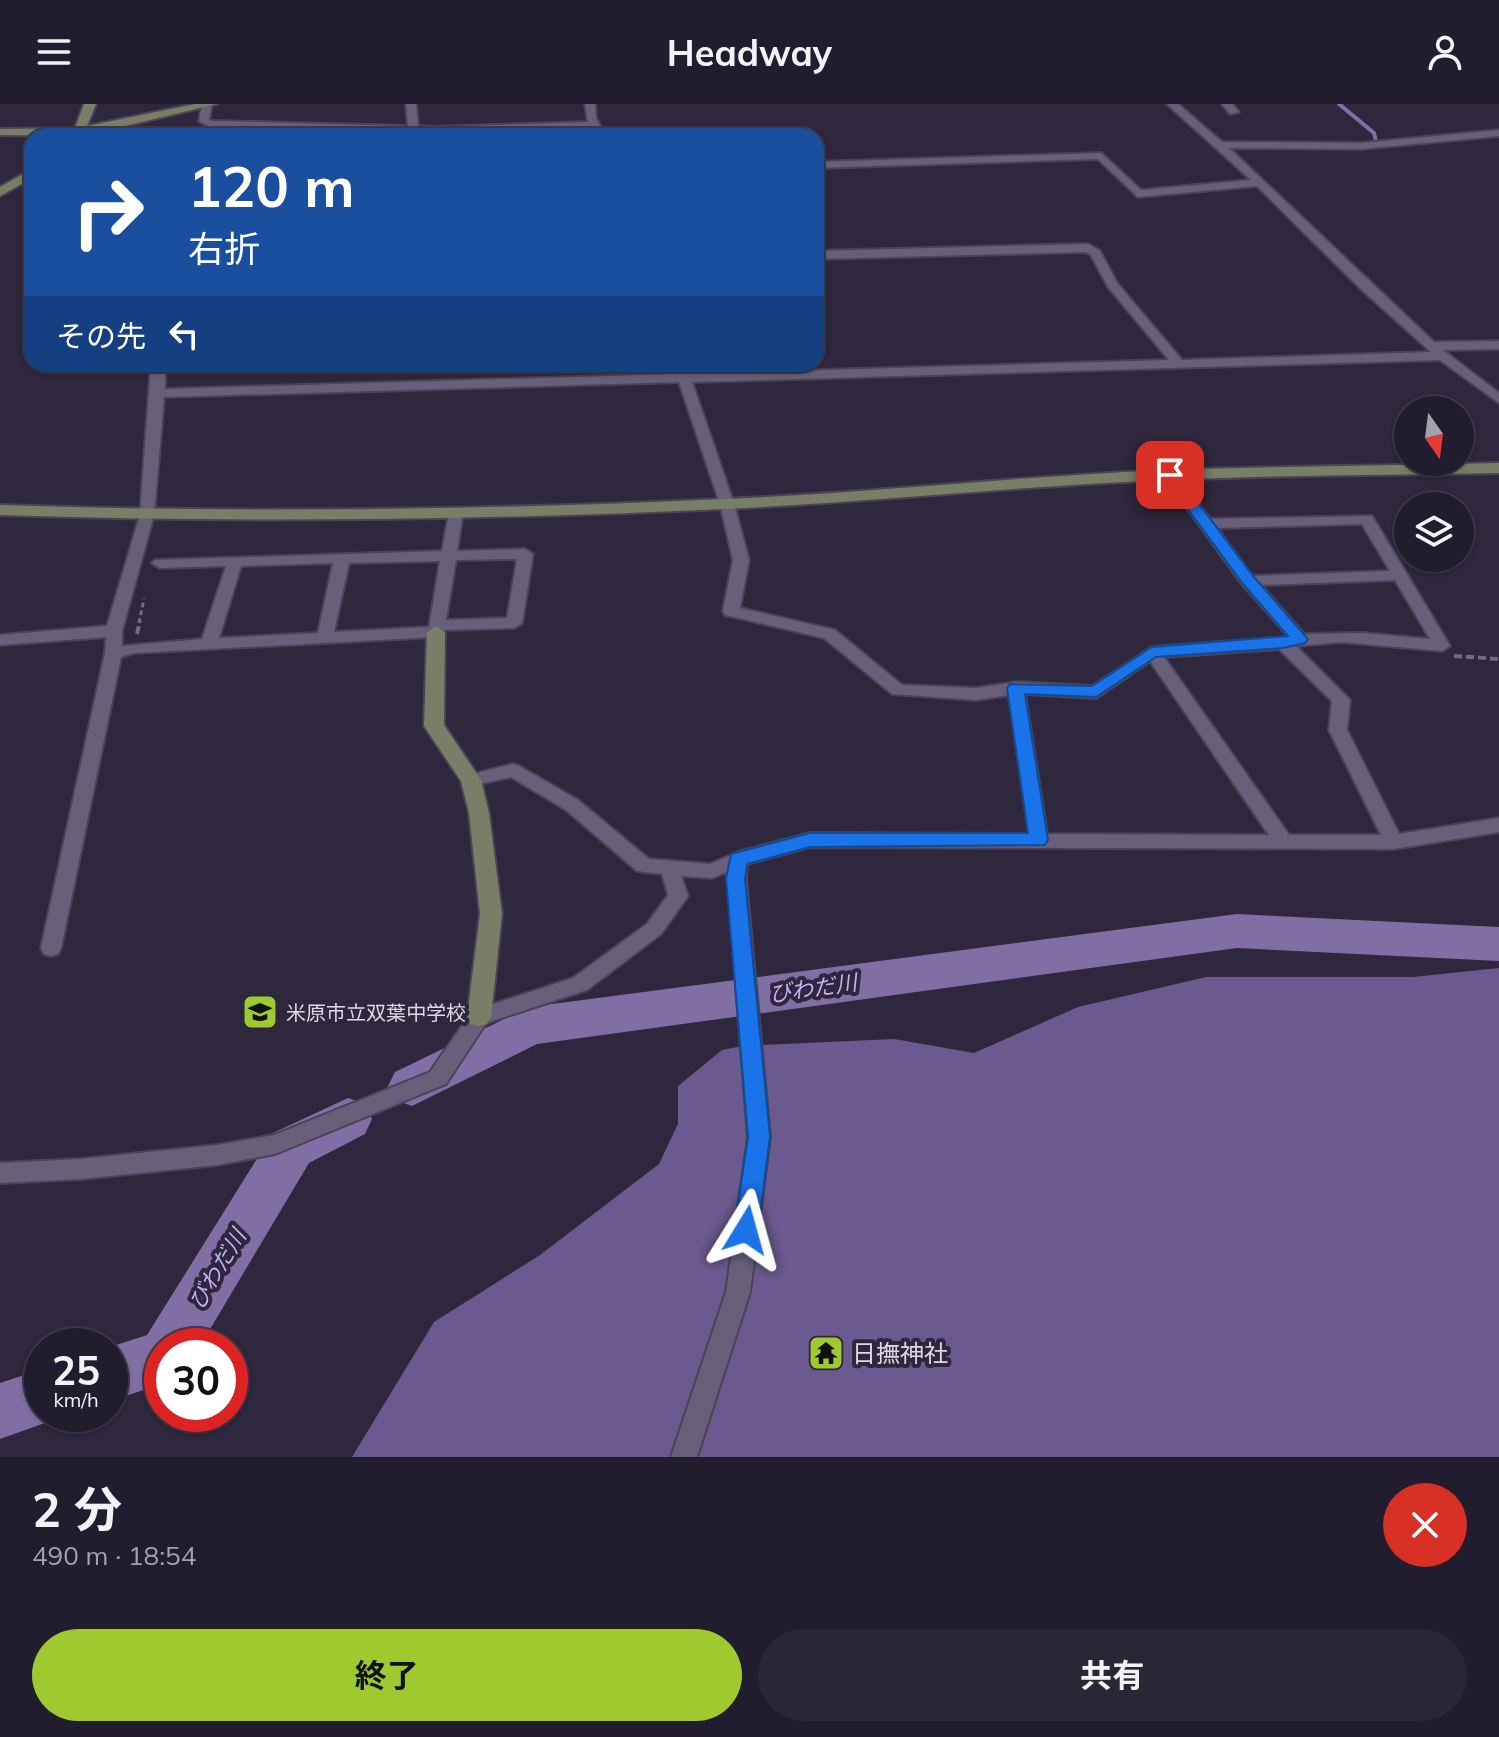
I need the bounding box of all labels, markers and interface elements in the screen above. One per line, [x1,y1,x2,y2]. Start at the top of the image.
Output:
icon: menu [32,30,76,74]
text: Headway [667,30,832,75]
icon: person [1423,30,1467,74]
text: 120 m [188,151,355,221]
icon: right [56,160,160,264]
text: 右折 [188,226,260,271]
icon: left [162,312,206,356]
text: その先 [56,317,146,355]
north arrow [1394,396,1474,476]
map controls [1394,396,1474,572]
pin [1136,441,1204,509]
icon: arrive [1148,453,1192,497]
button: layers [1394,492,1474,572]
water label: びわだ川 [767,968,860,1008]
school or university icon: 米原市立双葉中学校 [241,993,279,1031]
place label: 米原市立双葉中学校 [286,1000,466,1025]
position arrow [704,1188,788,1272]
water label: びわだ川 [182,1222,253,1314]
speed limit sign: 30 [144,1328,248,1432]
temple icon: 日撫神社 [807,1334,845,1372]
place label: 日撫神社 [852,1338,948,1368]
text: 25 [52,1345,100,1395]
text: km/h [53,1387,99,1412]
text: 2 分 [32,1479,122,1539]
button: close [1383,1483,1467,1567]
text: 490 m · 18:54 [32,1539,196,1572]
button: 終了 [32,1629,742,1721]
button: 共有 [758,1629,1467,1721]

